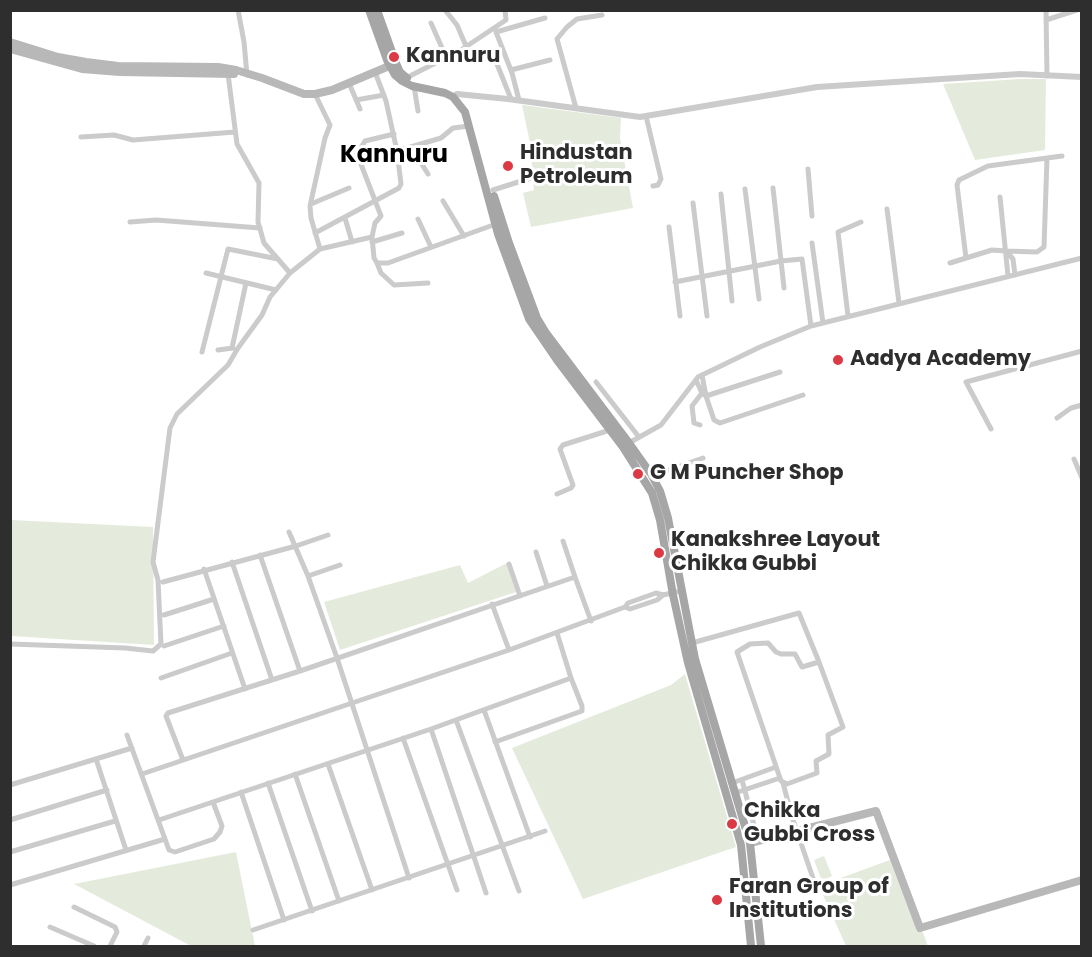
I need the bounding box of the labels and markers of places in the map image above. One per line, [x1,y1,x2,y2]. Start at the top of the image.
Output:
place label: Kannuru [406,44,500,70]
marker: Kannuru [387,50,401,64]
place label: Hindustan Petroleum [520,141,633,191]
marker: Hindustan Petroleum [501,159,515,173]
place label: Aadya Academy [850,347,1031,373]
marker: Aadya Academy [831,353,845,367]
place label: G M Puncher Shop [650,461,844,487]
marker: G M Puncher Shop [631,467,645,481]
place label: Kanakshree Layout Chikka Gubbi [671,528,880,578]
marker: Kanakshree Layout Chikka Gubbi [652,546,666,560]
place label: Chikka Gubbi Cross [744,799,875,849]
marker: Chikka Gubbi Cross [725,817,739,831]
place label: Faran Group of Institutions [729,875,889,925]
marker: Faran Group of Institutions [710,893,724,907]

